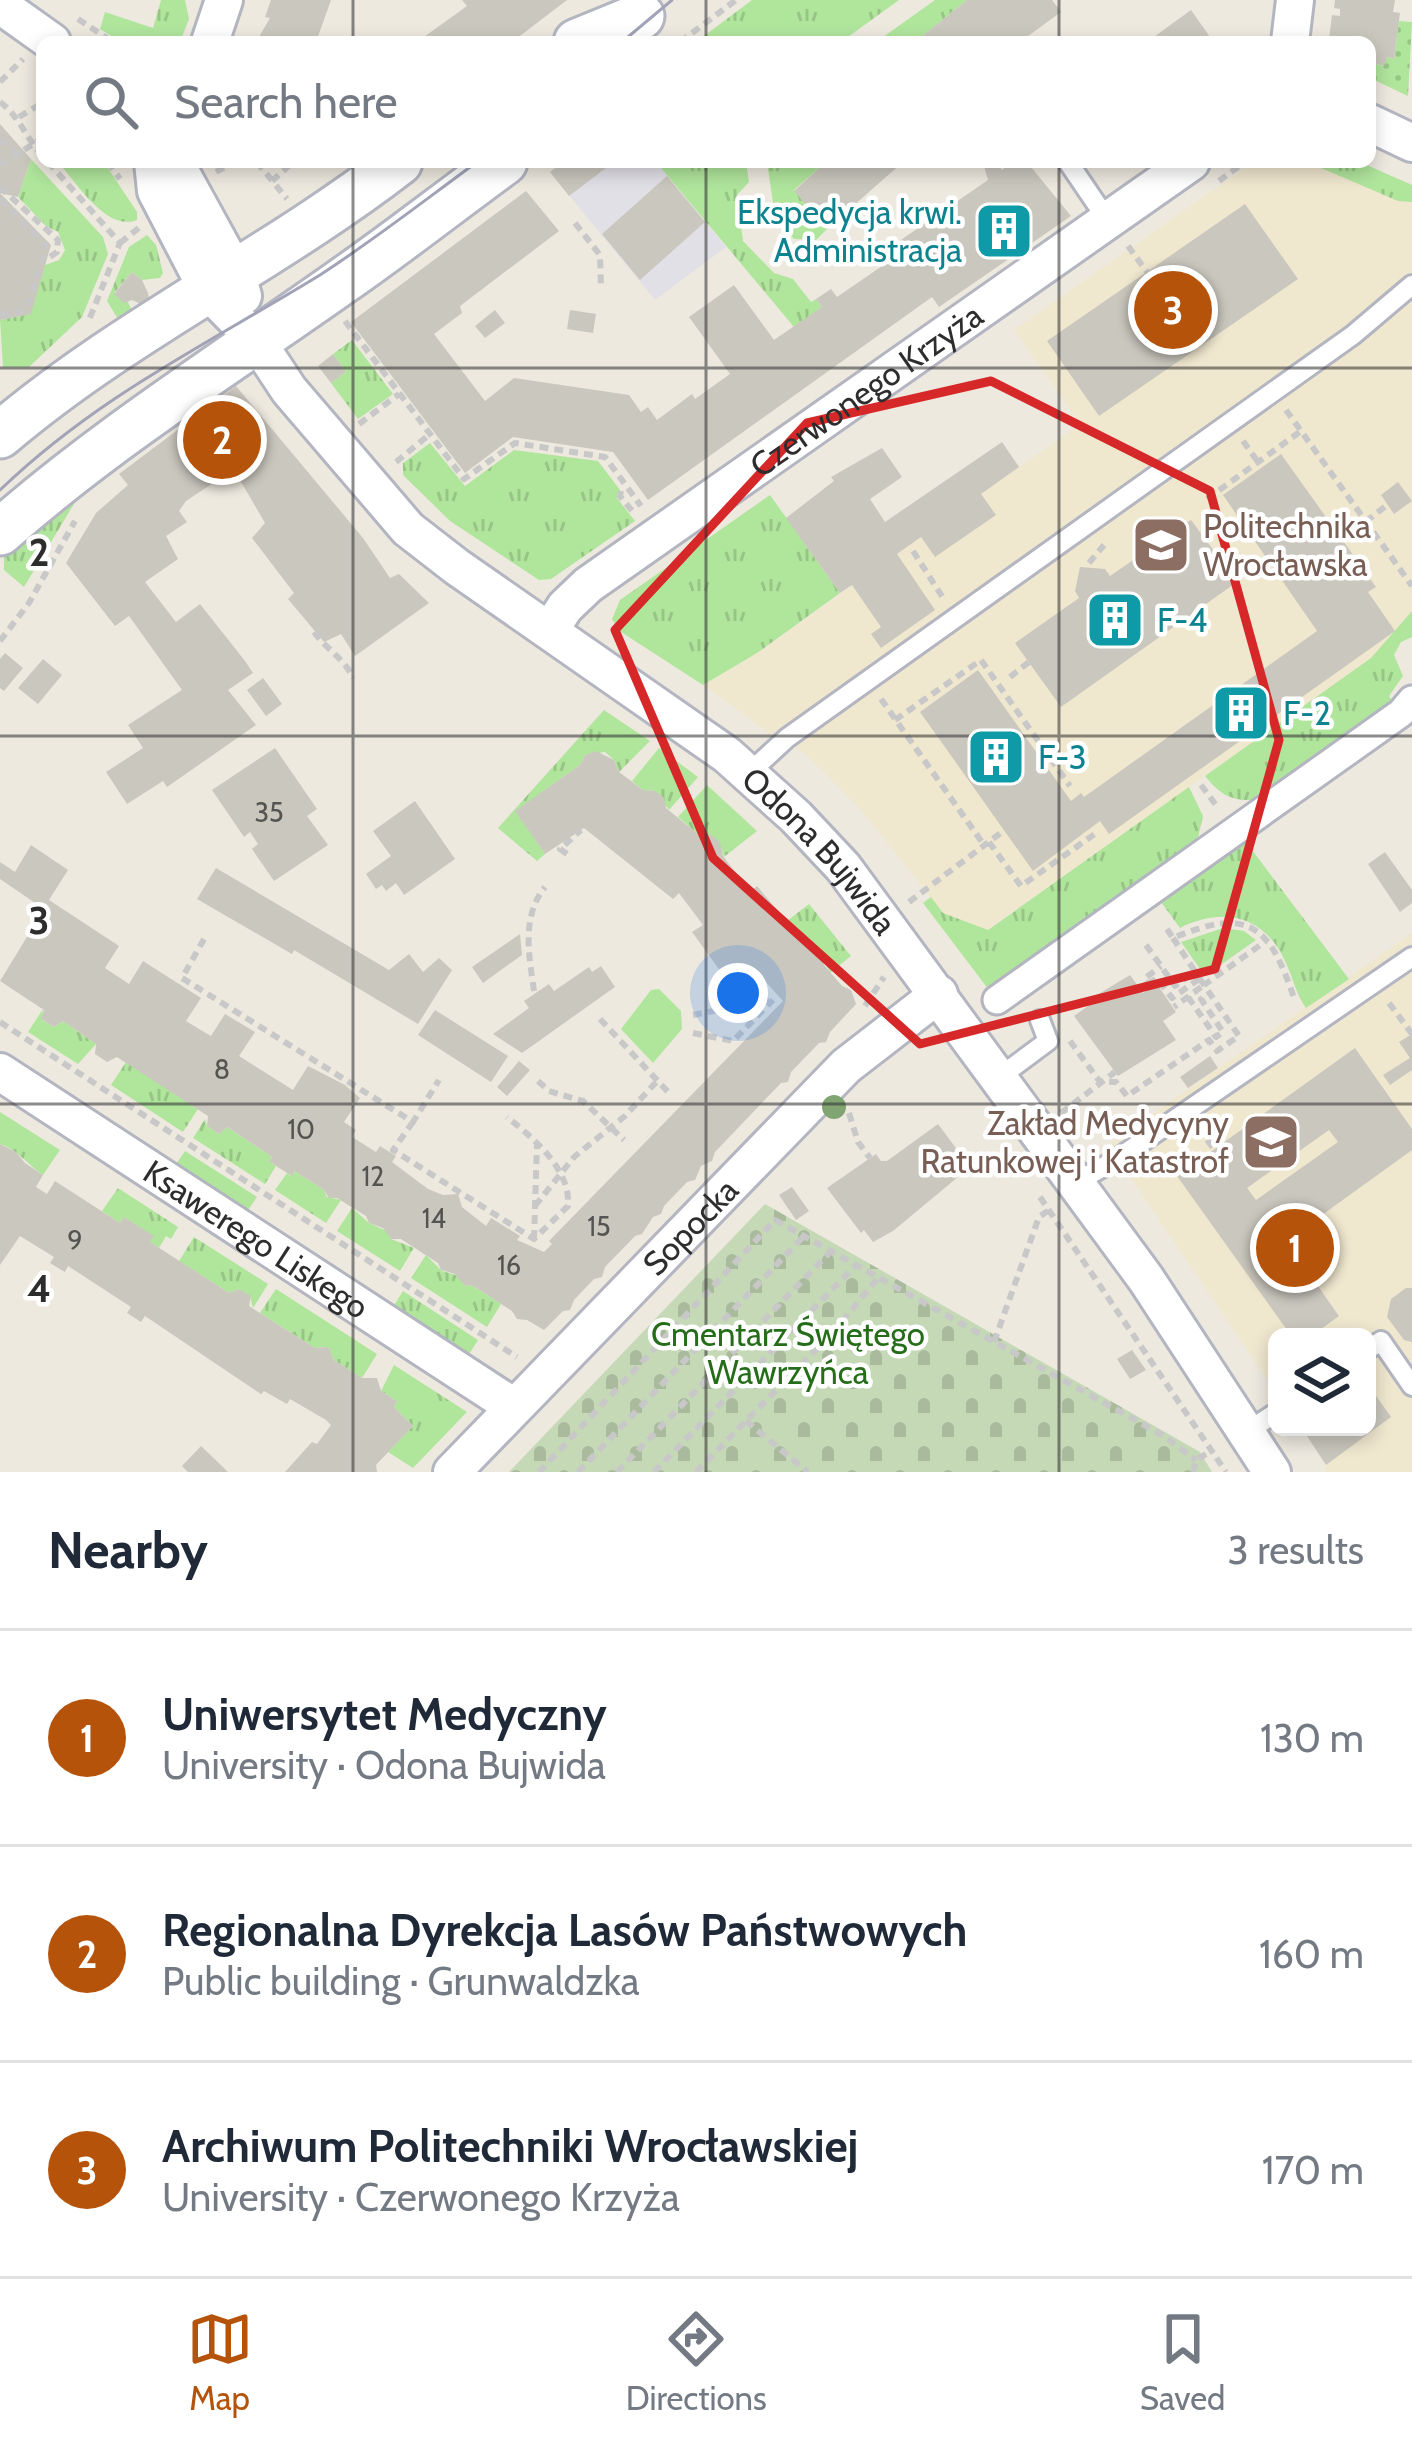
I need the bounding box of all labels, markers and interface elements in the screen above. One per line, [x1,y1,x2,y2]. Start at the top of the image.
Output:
search box [36,36,1376,168]
icon: search [78,69,144,135]
text: Search here [174,75,398,129]
place label: Ekspedycja krwi. Administracja [737,192,962,270]
building icon: Ekspedycja krwi. Administracja [973,200,1035,262]
pin: 3 [1134,265,1212,355]
street label: Czerwonego Krzyża [742,295,990,485]
pin: 2 [183,395,261,485]
place label: Politechnika Wrocławska [1203,506,1371,584]
school or university icon: Politechnika Wrocławska [1130,514,1192,576]
text: 2 [29,528,49,576]
building icon: F-4 [1084,589,1146,651]
place label: F-4 [1157,600,1207,640]
building icon: F-2 [1210,682,1272,744]
place label: F-2 [1283,693,1331,733]
building icon: F-3 [965,726,1027,788]
place label: F-3 [1038,737,1087,777]
street label: Odona Bujwida [734,758,906,942]
house number: 35 [254,796,284,829]
text: 3 [28,896,50,944]
your location [708,963,768,1023]
house number: 8 [214,1053,230,1086]
place label: Zakład Medycyny Ratunkowej i Katastrof [921,1103,1229,1181]
school or university icon: Zakład Medycyny Ratunkowej i Katastrof [1240,1111,1302,1173]
house number: 10 [287,1113,315,1146]
street label: Ksawerego Liskego [136,1151,376,1327]
house number: 12 [362,1160,384,1193]
street label: Sopocka [634,1170,746,1283]
house number: 14 [422,1202,446,1235]
pin: 1 [1256,1203,1334,1293]
house number: 15 [587,1210,611,1243]
house number: 9 [67,1224,83,1257]
house number: 16 [497,1249,521,1282]
text: 4 [27,1264,51,1312]
park label: Cmentarz Świętego Wawrzyńca [651,1314,925,1392]
map controls [1268,1328,1376,1436]
button: layers [1268,1328,1376,1436]
text: Nearby [48,1519,208,1581]
text: 3 results [1227,1526,1364,1574]
text: Uniwersytet Medyczny [162,1687,607,1741]
text: 1 [80,1714,94,1762]
text: 130 m [1260,1714,1364,1762]
text: University · Odona Bujwida [162,1741,606,1789]
text: Regionalna Dyrekcja Lasów Państwowych [162,1903,967,1957]
text: 2 [77,1930,97,1978]
text: 160 m [1259,1930,1364,1978]
text: Public building · Grunwaldzka [162,1957,640,2005]
text: Archiwum Politechniki Wrocławskiej [162,2119,858,2173]
text: 3 [76,2146,98,2194]
text: 170 m [1262,2146,1364,2194]
text: University · Czerwonego Krzyża [162,2173,680,2221]
tab: Map [187,2306,253,2418]
tab: Directions [626,2306,767,2418]
tab: Saved [1140,2306,1225,2418]

